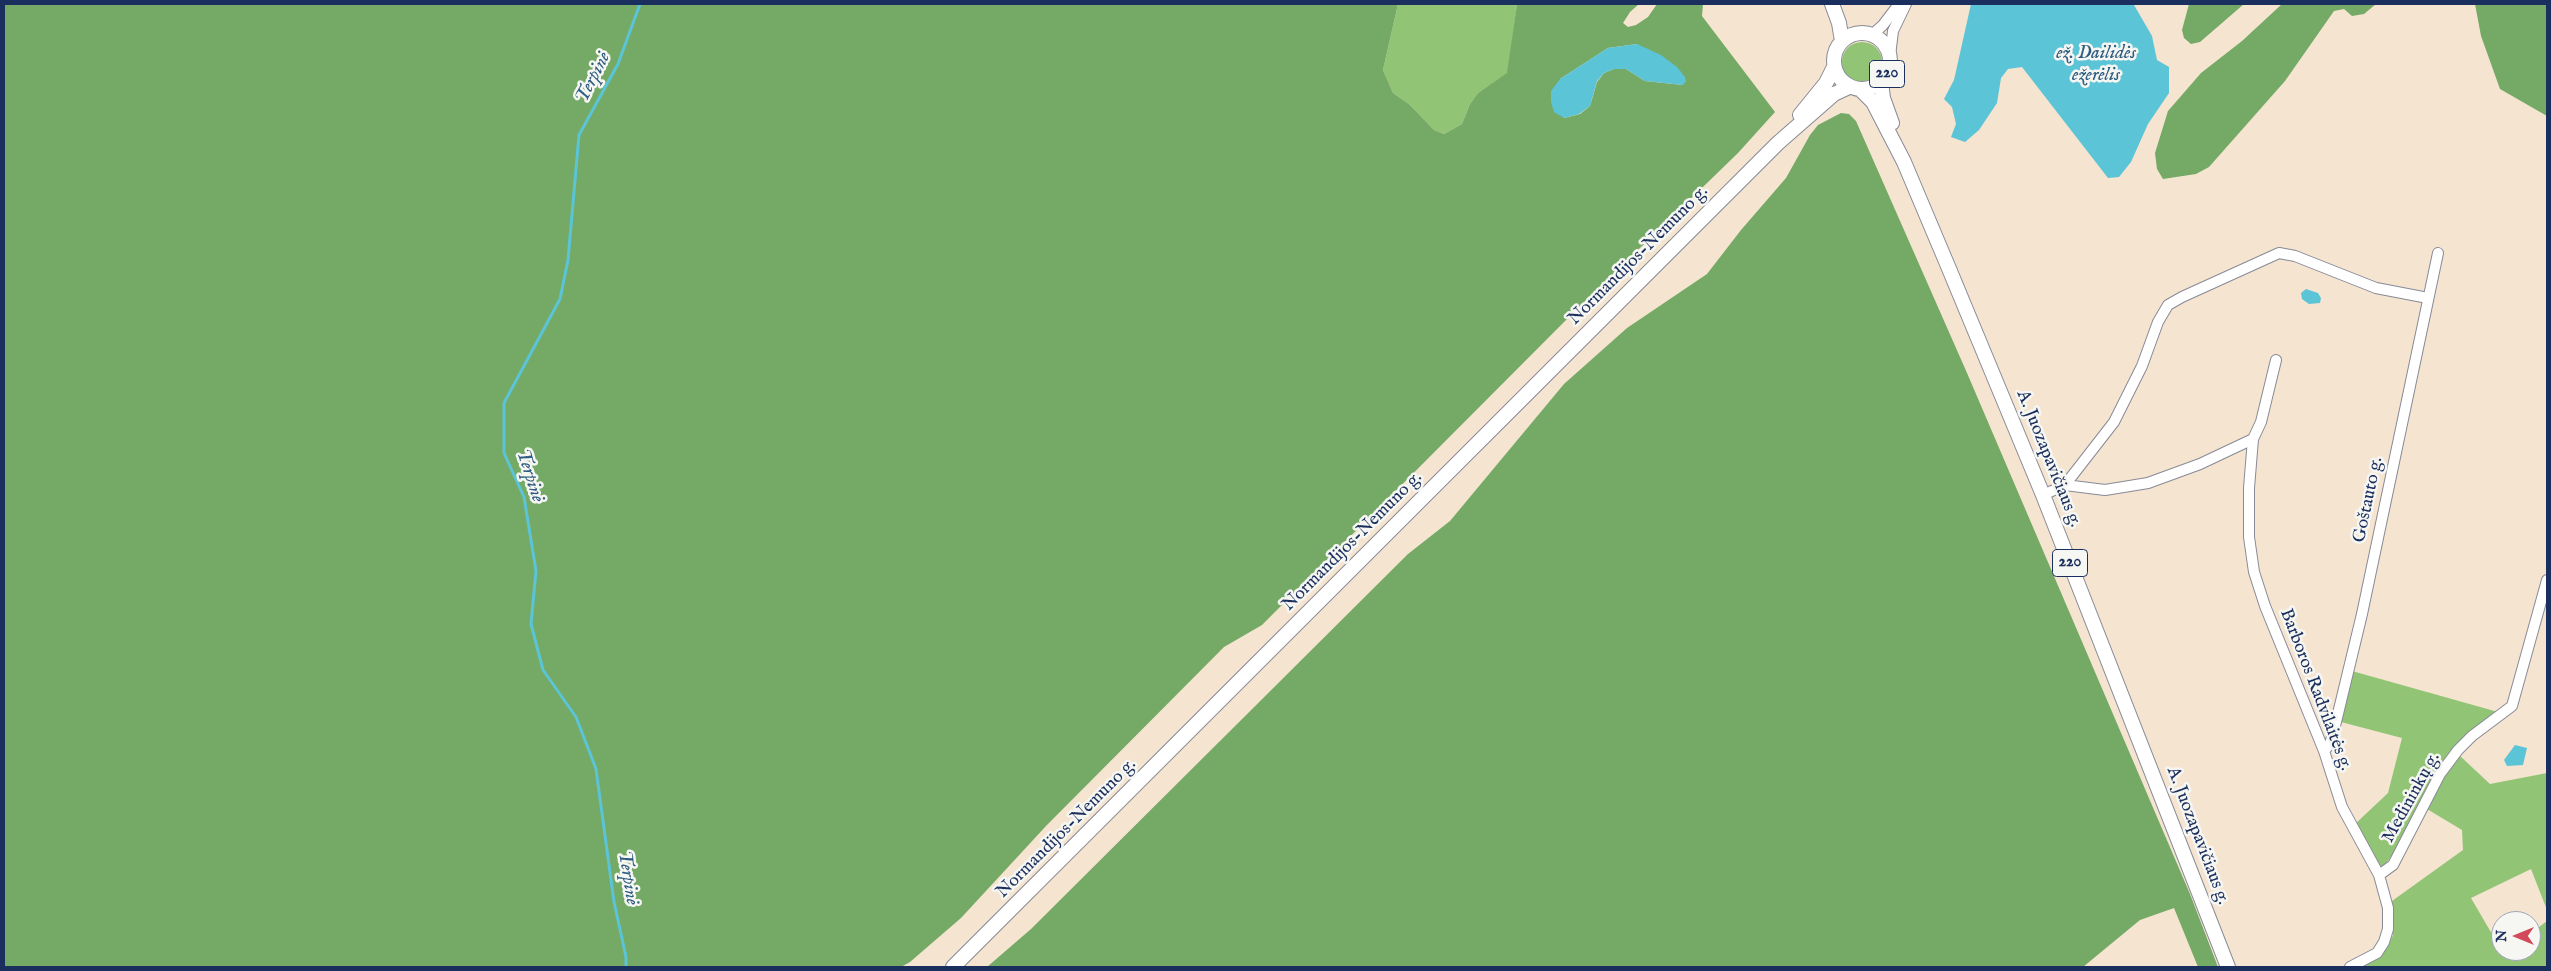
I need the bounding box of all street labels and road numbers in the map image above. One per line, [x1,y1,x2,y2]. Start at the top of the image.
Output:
road number: 220 [1870,61,1904,88]
street label: Normandijos-Nemuno g. [1565,182,1713,330]
street label: A. Juozapavičiaus g. [2011,387,2085,531]
street label: Goštauto g. [2349,455,2389,545]
street label: Normandijos-Nemuno g. [1279,468,1427,616]
road number: 220 [2052,550,2088,576]
street label: Barboros Radvilaitės g. [2274,606,2356,774]
street label: Medininkų g. [2378,749,2446,847]
street label: Normandijos-Nemuno g. [993,755,1141,903]
street label: A. Juozapavičiaus g. [2161,764,2233,908]

